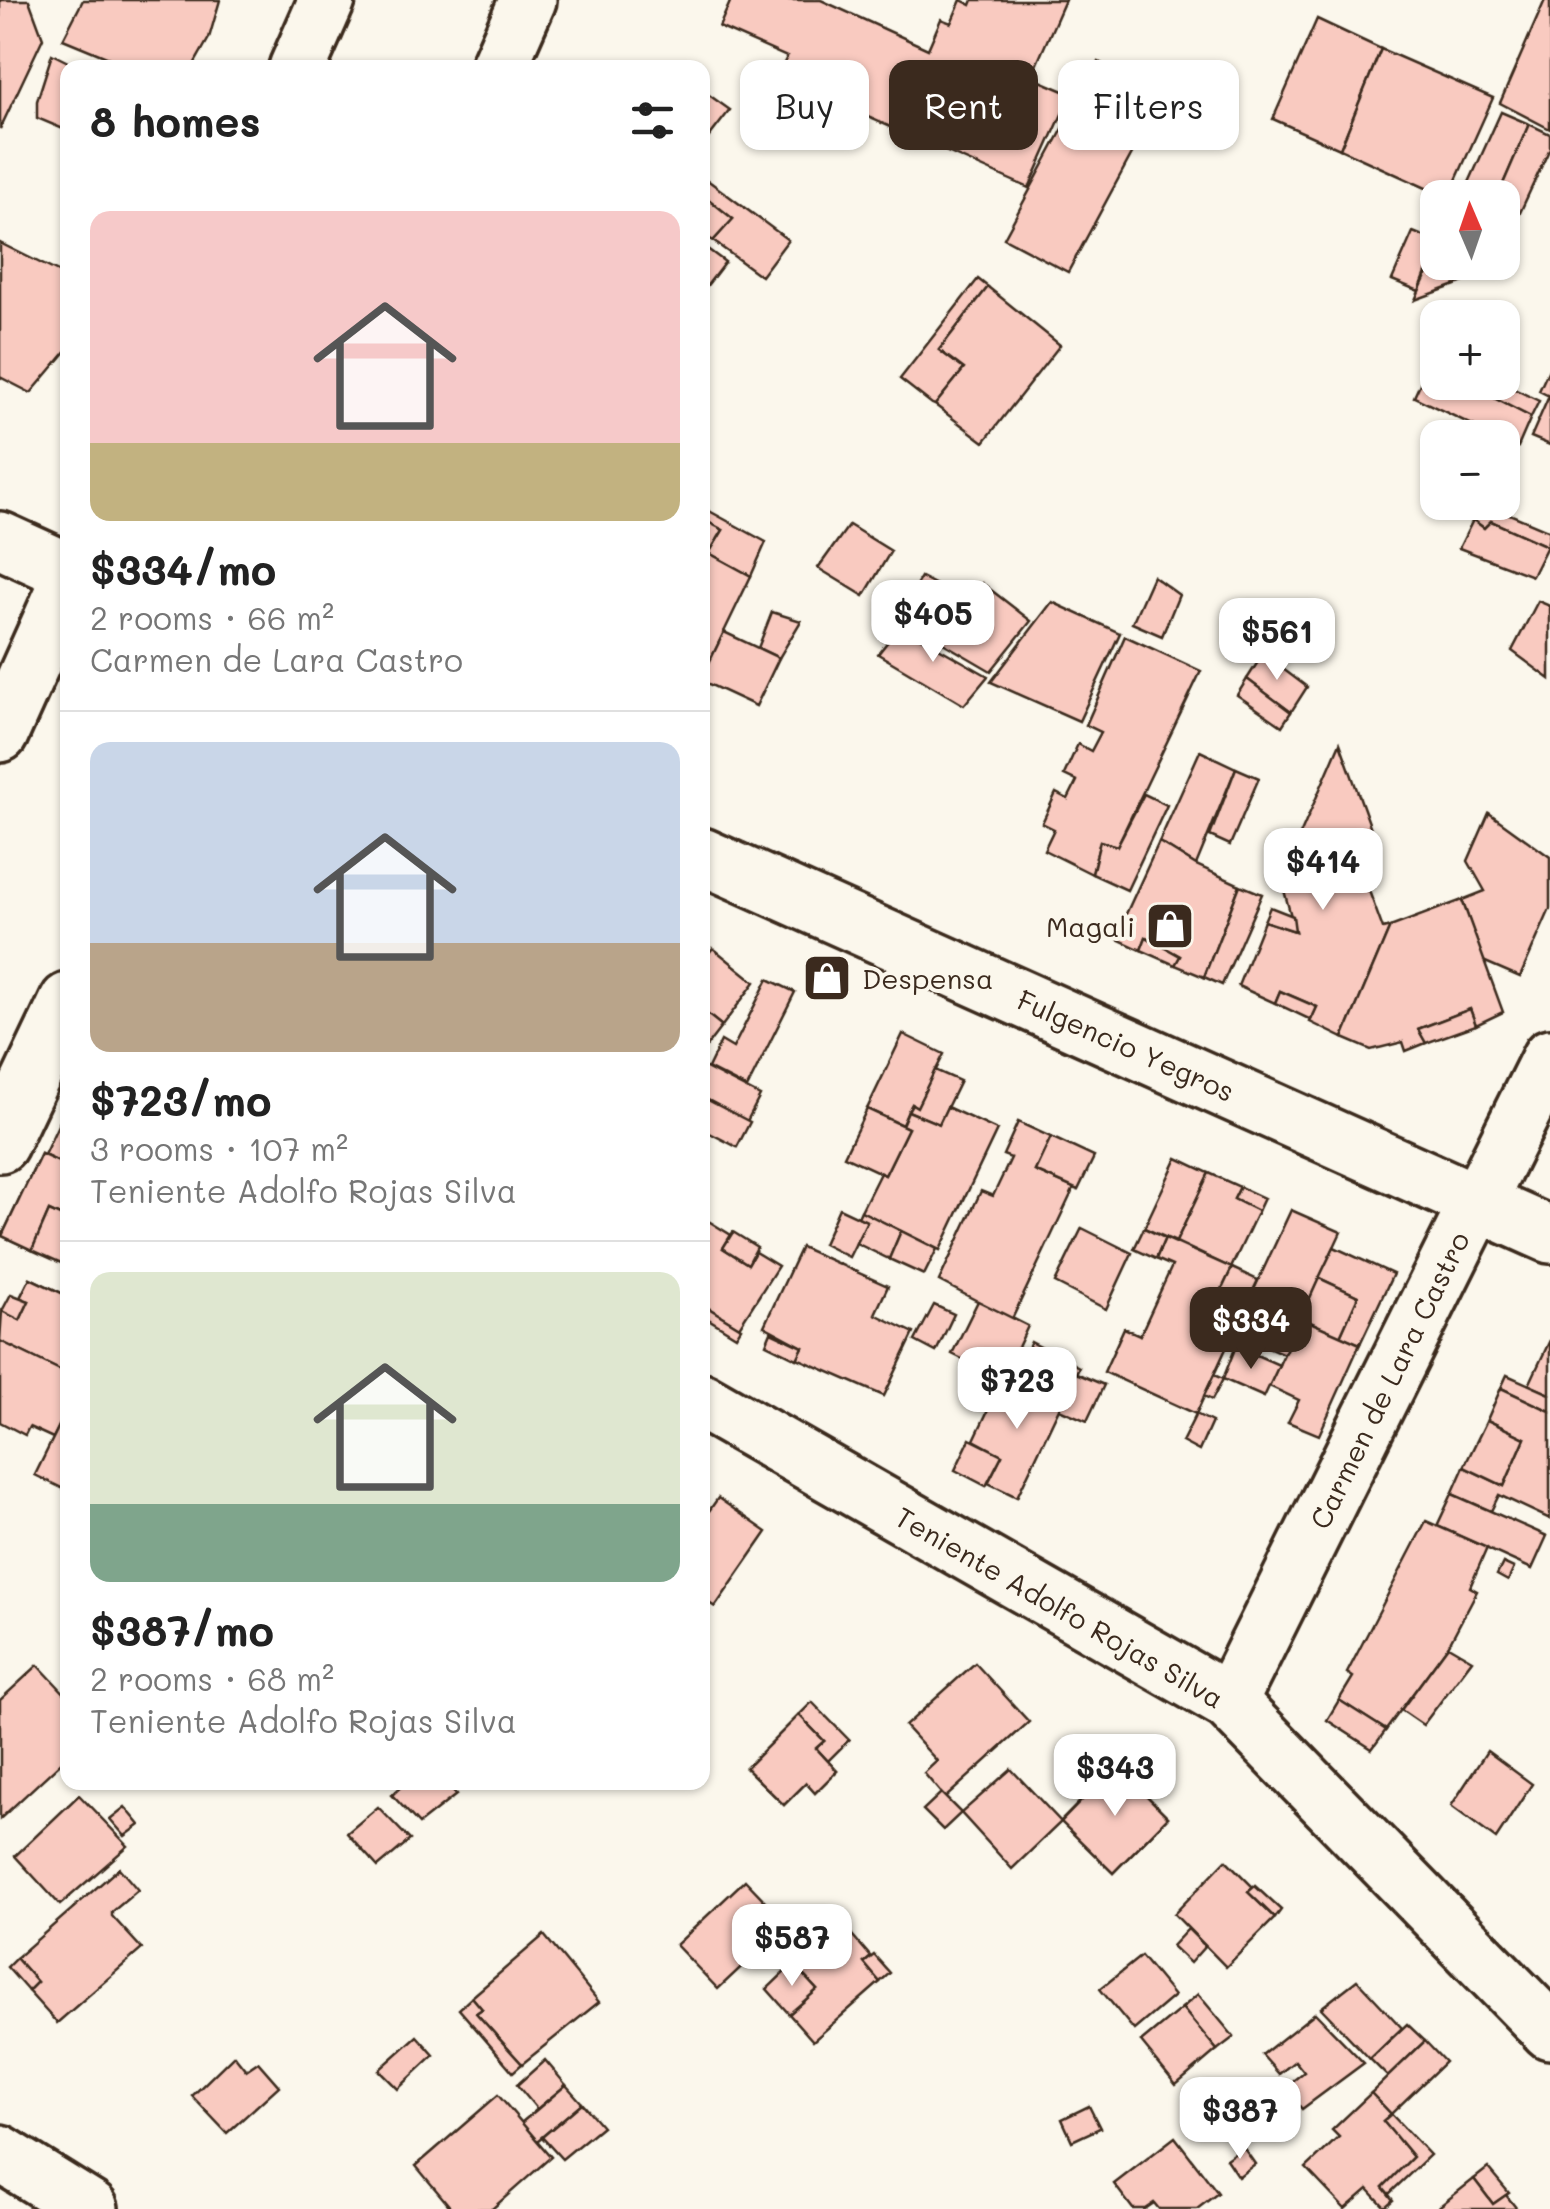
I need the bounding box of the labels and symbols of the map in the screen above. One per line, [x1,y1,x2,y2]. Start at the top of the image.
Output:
north arrow [1420,180,1520,280]
pin: $405 [874,580,992,665]
pin: $561 [1218,598,1336,683]
pin: $414 [1264,828,1382,913]
shop icon: Magali [1144,900,1196,952]
place label: Magali [1046,908,1135,944]
shop icon: Despensa [801,952,853,1004]
place label: Despensa [862,960,993,996]
street label: Fulgencio Yegros [1012,981,1240,1109]
street label: Carmen de Lara Castro [1301,1225,1477,1535]
pin: $334 [1192,1287,1310,1372]
pin: $723 [958,1347,1076,1432]
street label: Teniente Adolfo Rojas Silva [889,1498,1231,1716]
pin: $343 [1056,1734,1174,1819]
pin: $587 [733,1904,851,1989]
pin: $387 [1181,2077,1299,2162]

